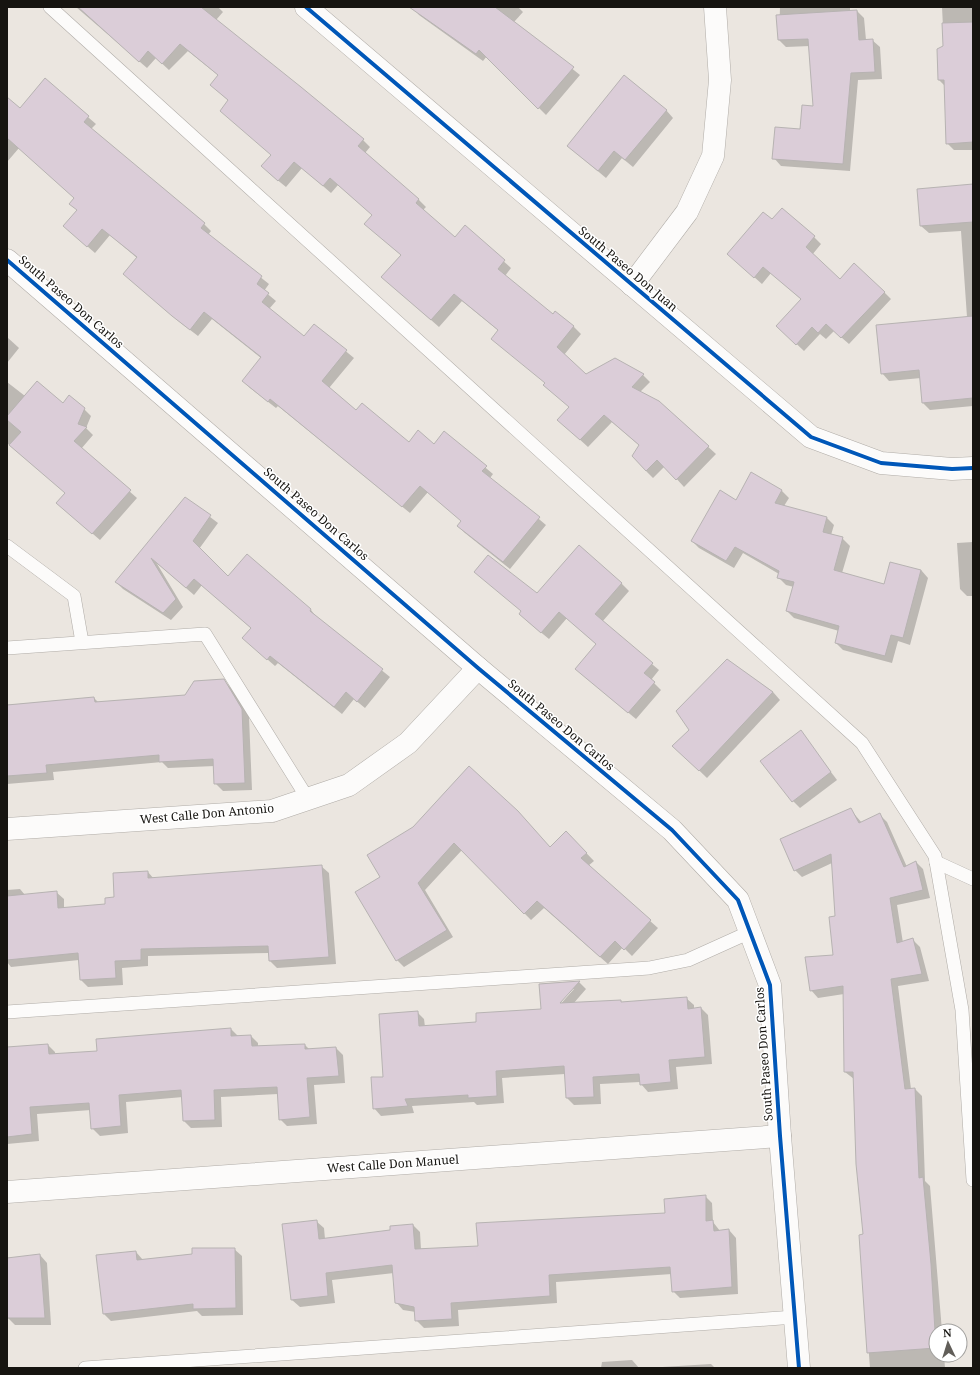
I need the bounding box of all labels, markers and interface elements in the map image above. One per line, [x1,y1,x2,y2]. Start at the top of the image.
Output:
street label: South Paseo Don Juan [575,222,682,315]
street label: South Paseo Don Carlos [15,251,128,352]
street label: South Paseo Don Carlos [260,463,373,564]
street label: South Paseo Don Carlos [504,675,618,774]
street label: West Calle Don Antonio [139,799,275,828]
street label: South Paseo Don Carlos [750,986,777,1122]
street label: West Calle Don Manuel [326,1150,460,1177]
north arrow [928,1323,968,1363]
text: N [942,1325,952,1340]

